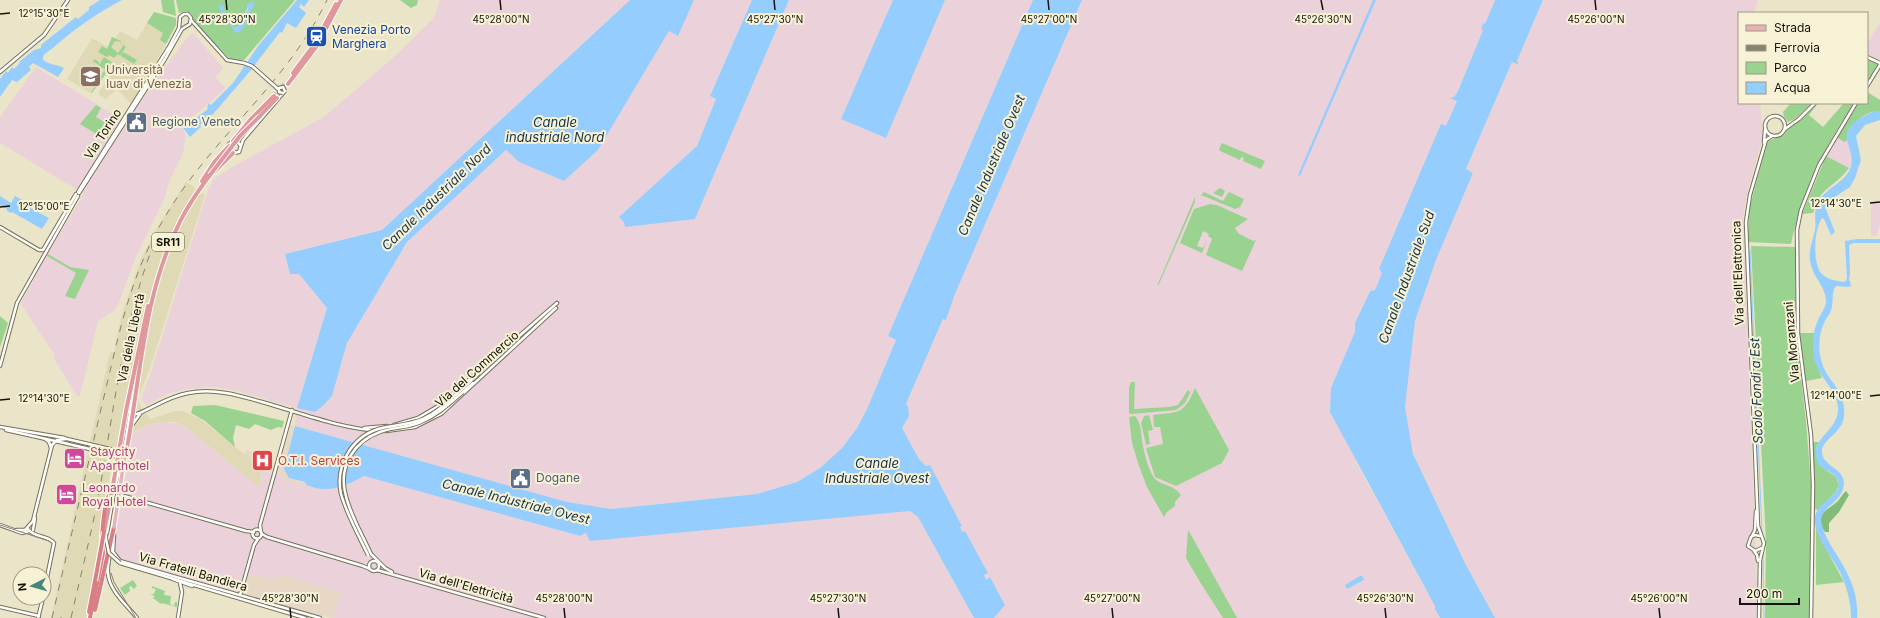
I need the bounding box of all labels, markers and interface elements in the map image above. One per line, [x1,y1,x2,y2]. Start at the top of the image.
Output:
text: 12°15'30"E [18,7,70,19]
legend [1738,12,1868,104]
text: 45°28'30"N [198,13,256,25]
text: 45°28'00"N [472,13,530,25]
text: 45°27'30"N [747,13,803,25]
text: 45°27'00"N [1021,13,1077,25]
text: 45°26'30"N [1294,13,1352,25]
text: 45°26'00"N [1567,13,1625,25]
text: Strada [1774,20,1811,35]
place label: Venezia Porto Marghera [332,22,411,51]
station icon: Venezia Porto Marghera [303,24,329,50]
text: Ferrovia [1774,40,1820,55]
text: Parco [1774,60,1807,75]
place label: Università Iuav di Venezia [106,62,191,91]
school or university icon: Università Iuav di Venezia [77,64,103,90]
text: Acqua [1774,80,1810,95]
water label: Canale Industriale Ovest [954,91,1028,238]
street label: Via Torino [81,106,124,162]
public building icon: Regione Veneto [124,109,150,135]
place label: Regione Veneto [152,114,241,129]
water label: Canale industriale Nord [506,114,604,145]
water label: Canale Industriale Nord [378,140,494,254]
text: 12°14'30"E [1810,197,1862,209]
text: 12°15'00"E [18,200,70,212]
water label: Canale Industriale Sud [1375,209,1437,345]
street label: Via dell'Elettronica [1728,220,1747,326]
road number: SR11 [152,233,184,251]
street label: Via della Libertà [114,292,147,384]
street label: Via Moranzani [1780,301,1803,383]
street label: Via del Commercio [432,327,522,410]
water label: Scolo Fondi a Est [1746,337,1766,444]
text: 12°14'00"E [1810,389,1862,401]
text: 12°14'30"E [18,392,70,404]
place label: Staycity Aparthotel [90,444,149,473]
hotel icon: Staycity Aparthotel [62,446,88,472]
hospital icon: O.T.I. Services [249,448,275,474]
place label: O.T.I. Services [278,453,360,468]
water label: Canale Industriale Ovest [825,455,930,486]
public building icon: Dogane [508,465,534,491]
place label: Dogane [536,470,580,485]
water label: Canale Industriale Ovest [441,475,592,527]
place label: Leonardo Royal Hotel [82,480,146,509]
hotel icon: Leonardo Royal Hotel [54,482,80,508]
street label: Via Fratelli Bandiera [137,549,249,594]
street label: Via dell'Elettricità [417,565,515,606]
north arrow [12,566,52,606]
scale bar [1740,580,1799,606]
text: N [15,582,29,592]
text: 200 m [1746,586,1782,601]
text: 45°28'30"N [261,592,319,604]
text: 45°28'00"N [535,592,593,604]
text: 45°27'30"N [810,592,866,604]
text: 45°27'00"N [1084,592,1140,604]
text: 45°26'30"N [1356,592,1414,604]
text: 45°26'00"N [1630,592,1688,604]

